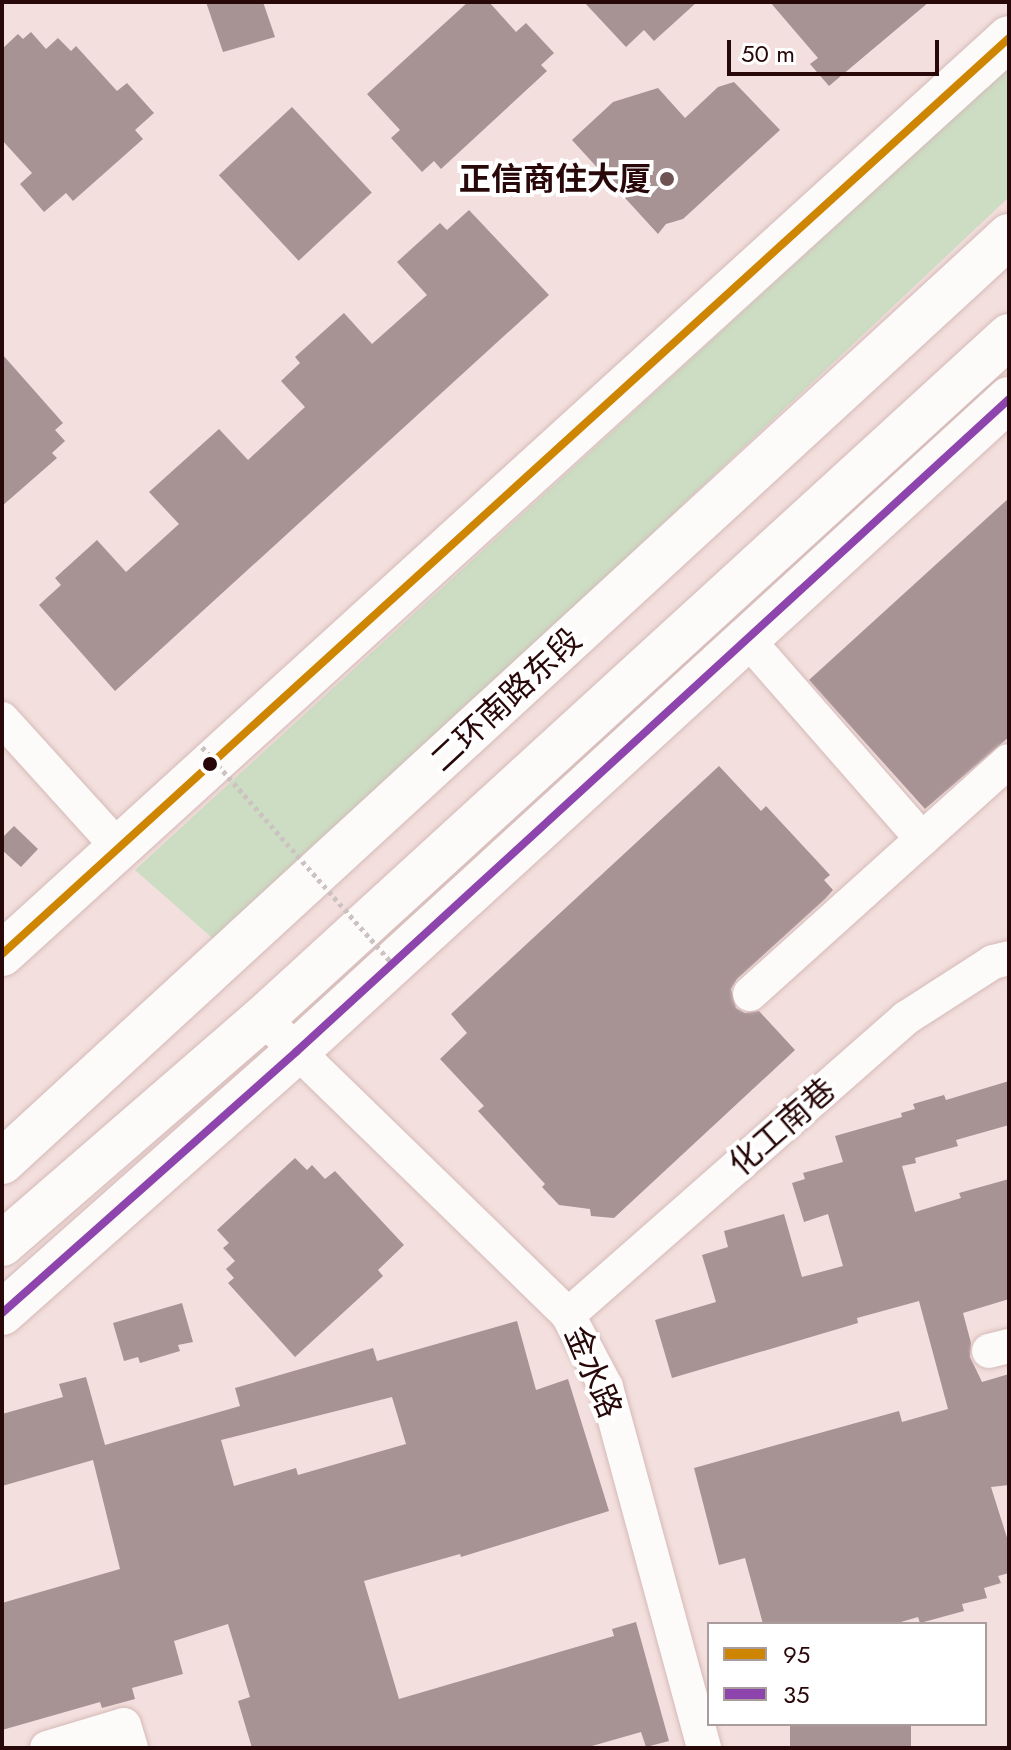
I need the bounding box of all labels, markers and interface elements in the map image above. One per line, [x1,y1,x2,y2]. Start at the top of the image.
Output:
scale bar [731,24,943,74]
text: 50 m [741,36,795,71]
place label: 正信商住大厦 [459,160,651,198]
marker: 正信商住大厦 [658,170,676,188]
street label: 二环南路东段 [423,620,589,780]
unlabelled marker [202,756,218,772]
street label: 化工南巷 [721,1071,843,1183]
street label: 金水路 [557,1320,629,1424]
legend [707,1622,987,1726]
text: 95 [783,1637,810,1672]
text: 35 [783,1677,810,1712]

